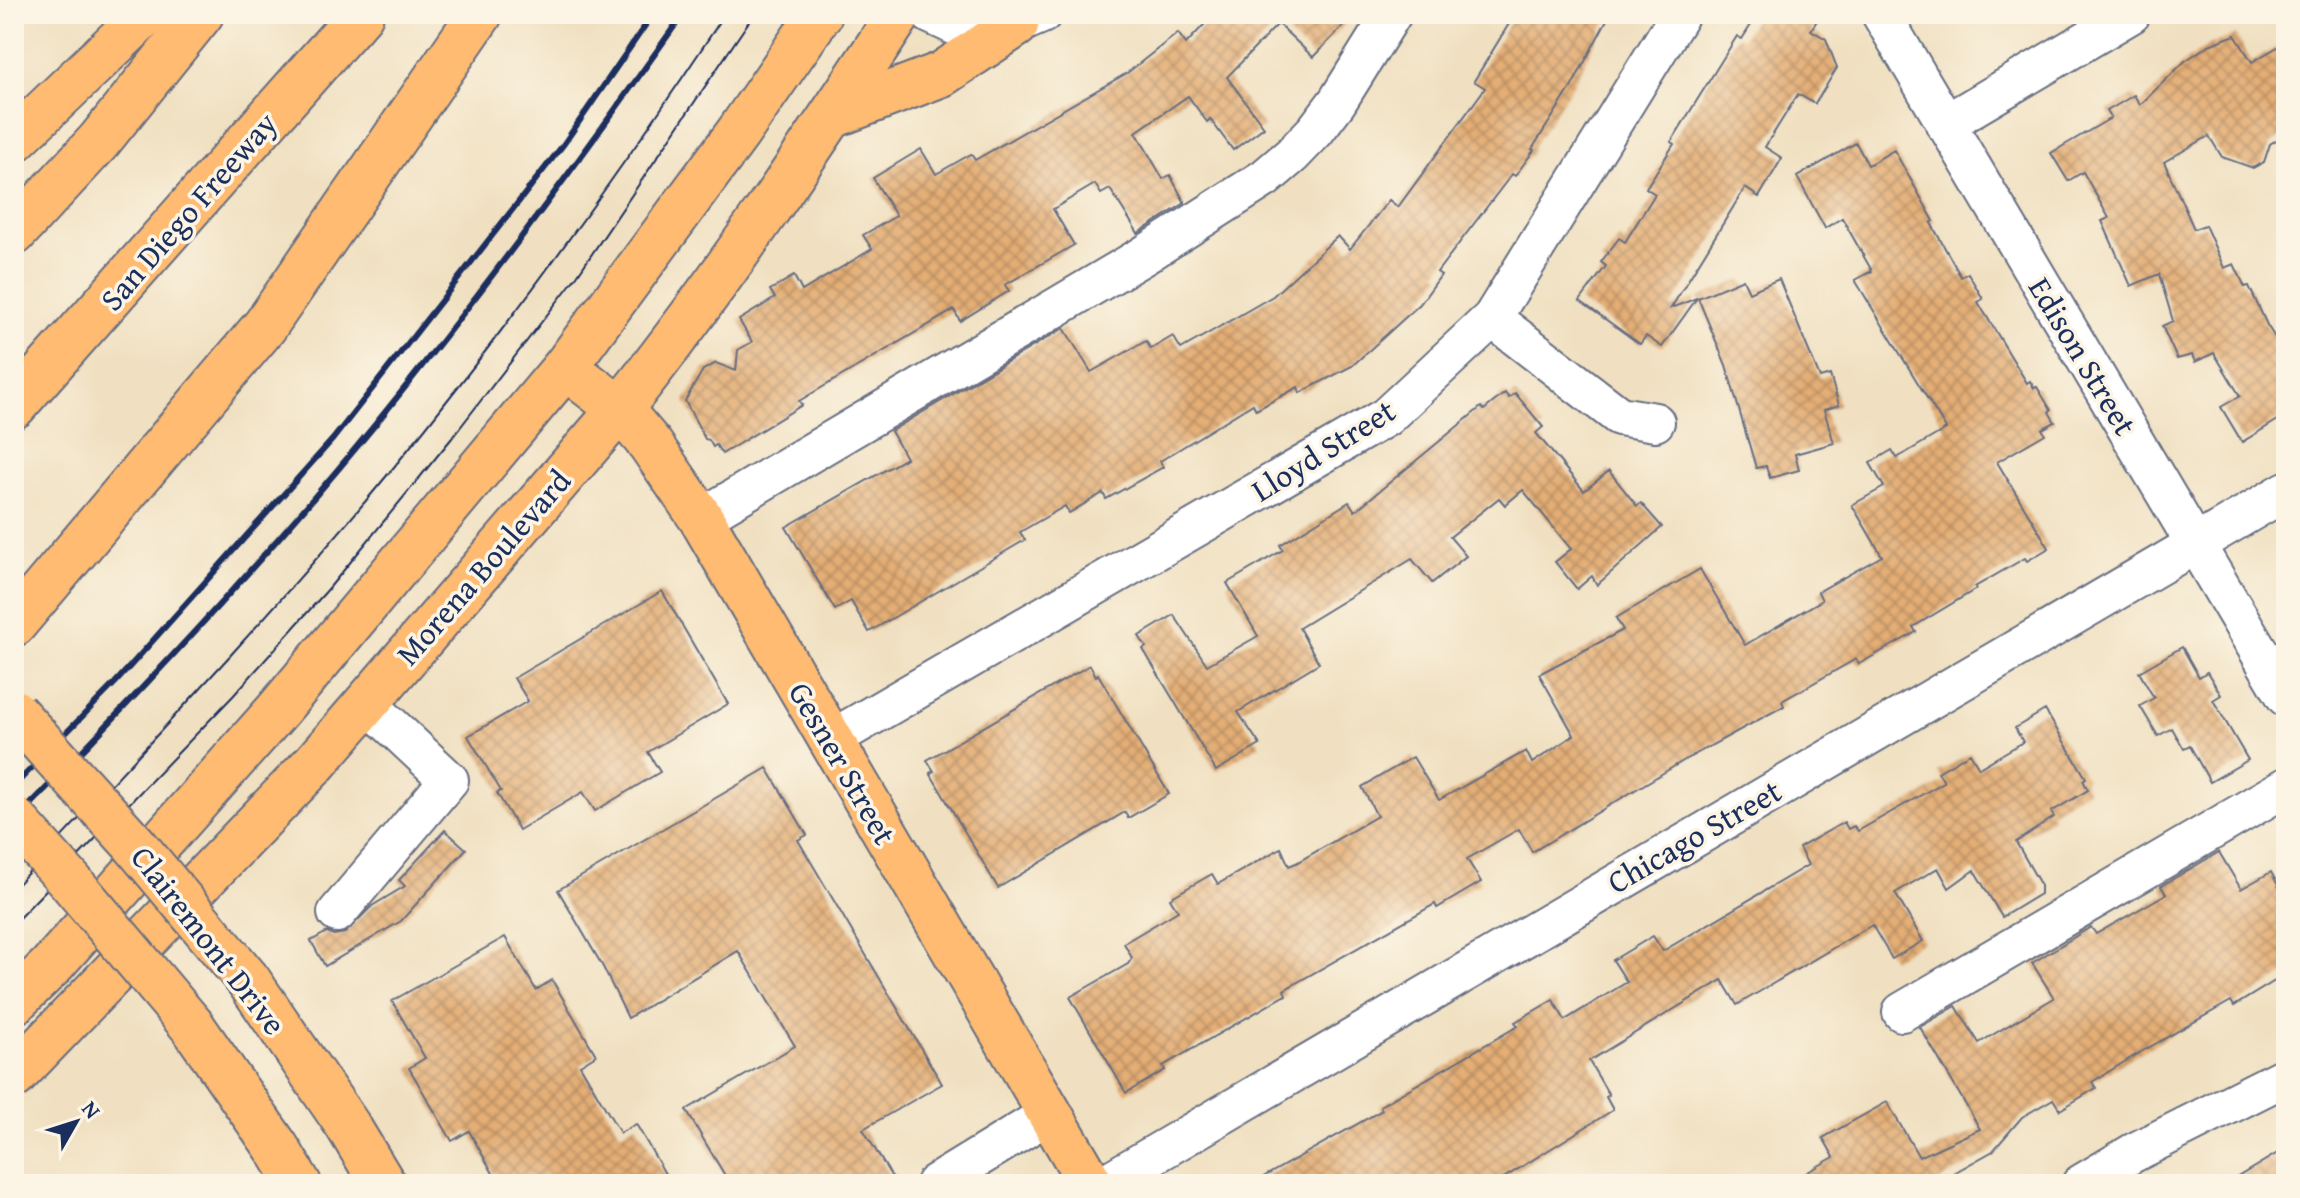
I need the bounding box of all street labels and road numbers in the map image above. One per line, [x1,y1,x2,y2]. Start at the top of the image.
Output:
street label: San Diego Freeway [88,101,288,321]
street label: Edison Street [2017,268,2149,444]
street label: Lloyd Street [1242,387,1404,513]
street label: Morena Boulevard [384,459,582,675]
street label: Gesner Street [777,673,909,853]
street label: Chicago Street [1598,767,1790,905]
street label: Clairemont Drive [120,835,298,1045]

